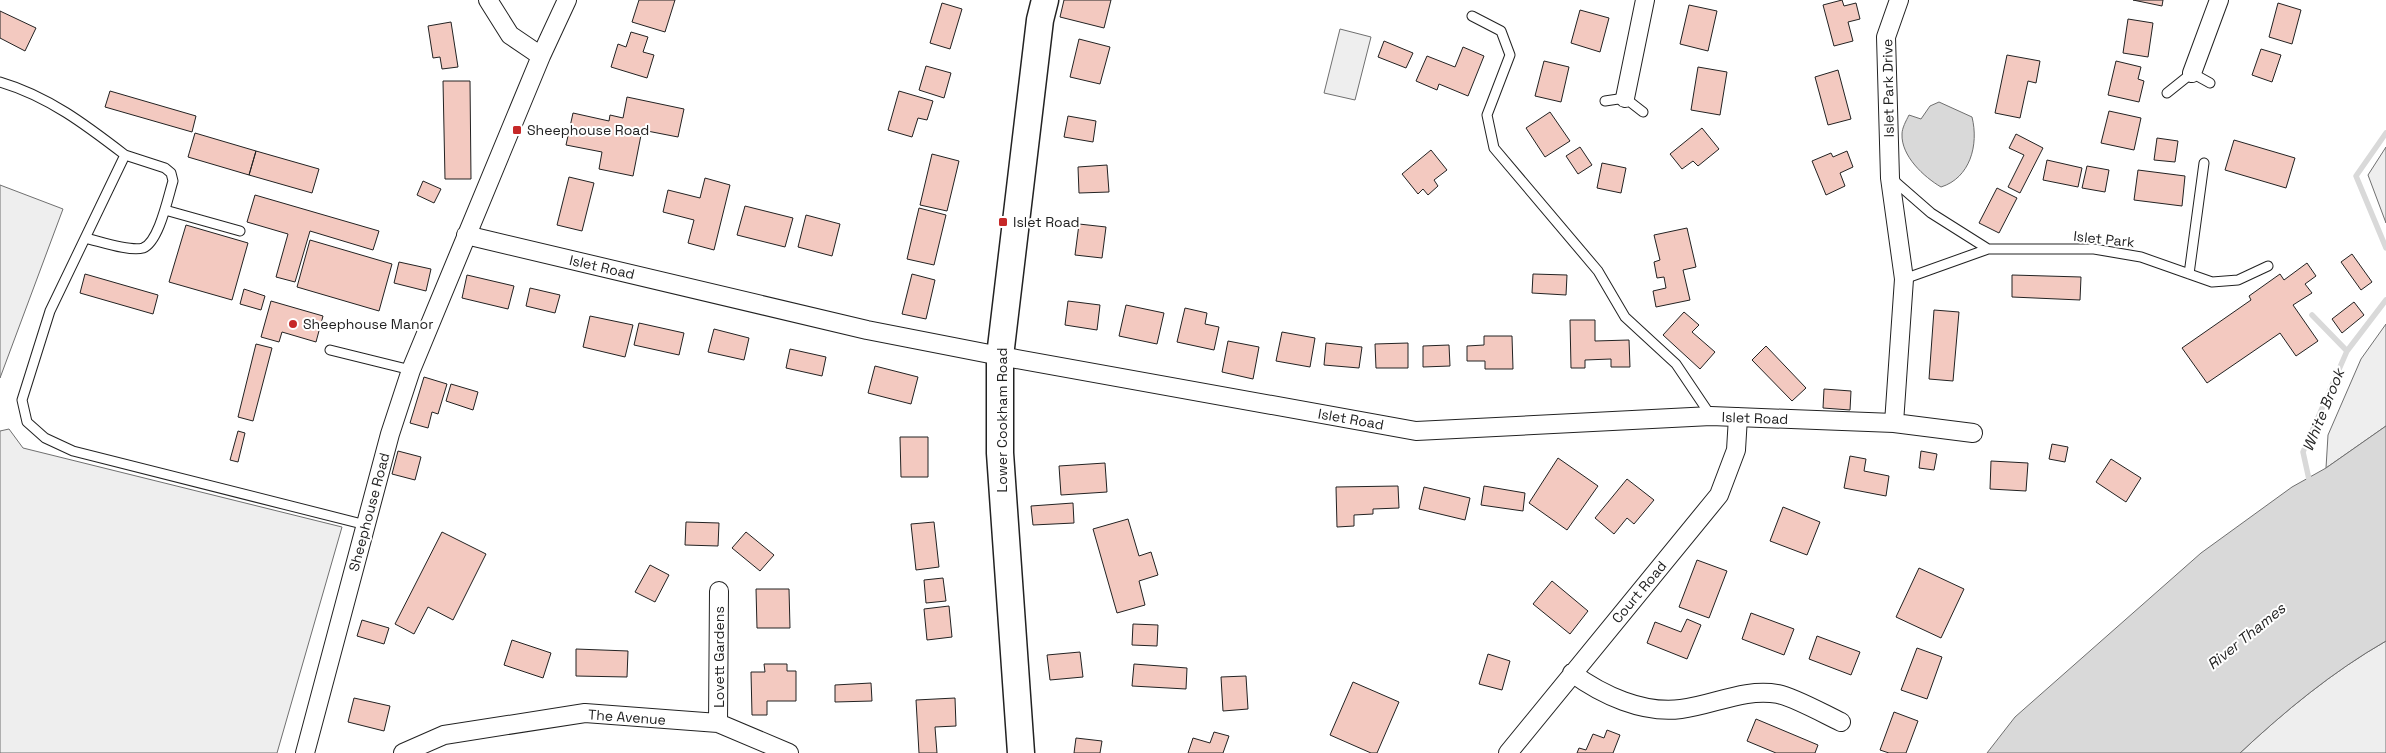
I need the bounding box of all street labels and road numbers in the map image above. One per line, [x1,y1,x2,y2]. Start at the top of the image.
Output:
street label: Islet Park Drive [1878,39,1898,137]
street label: Islet Park [2073,227,2136,251]
street label: Islet Road [568,251,636,283]
street label: Lower Cookham Road [993,348,1011,492]
street label: Islet Road [1317,404,1385,434]
street label: Islet Road [1721,408,1789,428]
street label: Sheephouse Road [344,451,394,573]
street label: Court Road [1608,557,1670,627]
street label: Lovett Gardens [710,606,728,708]
street label: The Avenue [587,705,667,729]

